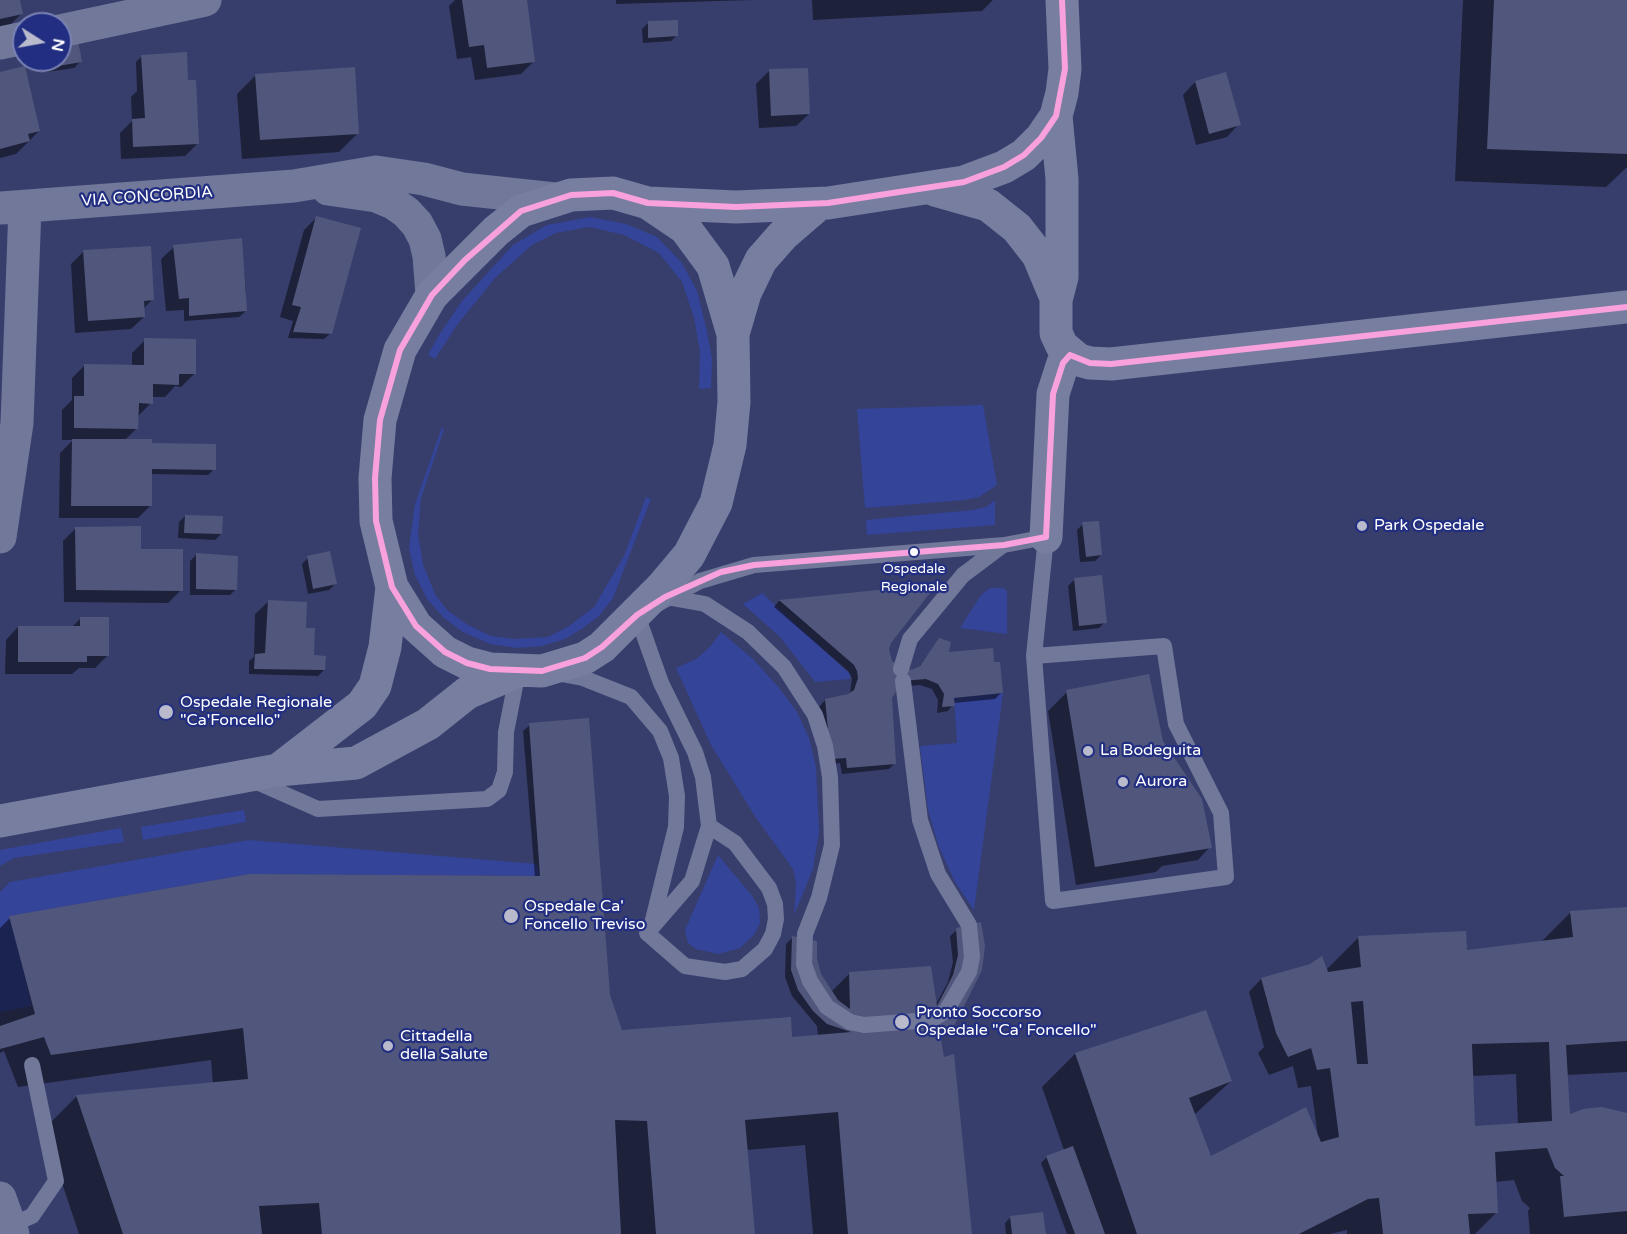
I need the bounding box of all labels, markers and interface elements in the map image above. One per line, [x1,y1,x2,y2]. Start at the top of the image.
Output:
north arrow [12,12,72,72]
text: N [47,37,69,53]
street label: VIA CONCORDIA [80,183,214,211]
place label: Park Ospedale [1374,516,1484,536]
marker: Park Ospedale [1355,519,1369,533]
marker: Ospedale Regionale [908,546,920,558]
place label: Ospedale Regionale [881,561,947,594]
place label: Ospedale Regionale "Ca'Foncello" [180,693,332,731]
marker: Ospedale Regionale "Ca'Foncello" [157,703,175,721]
place label: La Bodeguita [1100,741,1201,761]
marker: La Bodeguita [1081,744,1095,758]
place label: Aurora [1135,772,1187,792]
marker: Aurora [1116,775,1130,789]
place label: Ospedale Ca' Foncello Treviso [524,897,645,935]
marker: Ospedale Ca' Foncello Treviso [502,907,520,925]
place label: Pronto Soccorso Ospedale "Ca' Foncello" [916,1003,1097,1041]
marker: Pronto Soccorso Ospedale "Ca' Foncello" [893,1013,911,1031]
place label: Cittadella della Salute [400,1027,488,1065]
marker: Cittadella della Salute [381,1039,395,1053]

